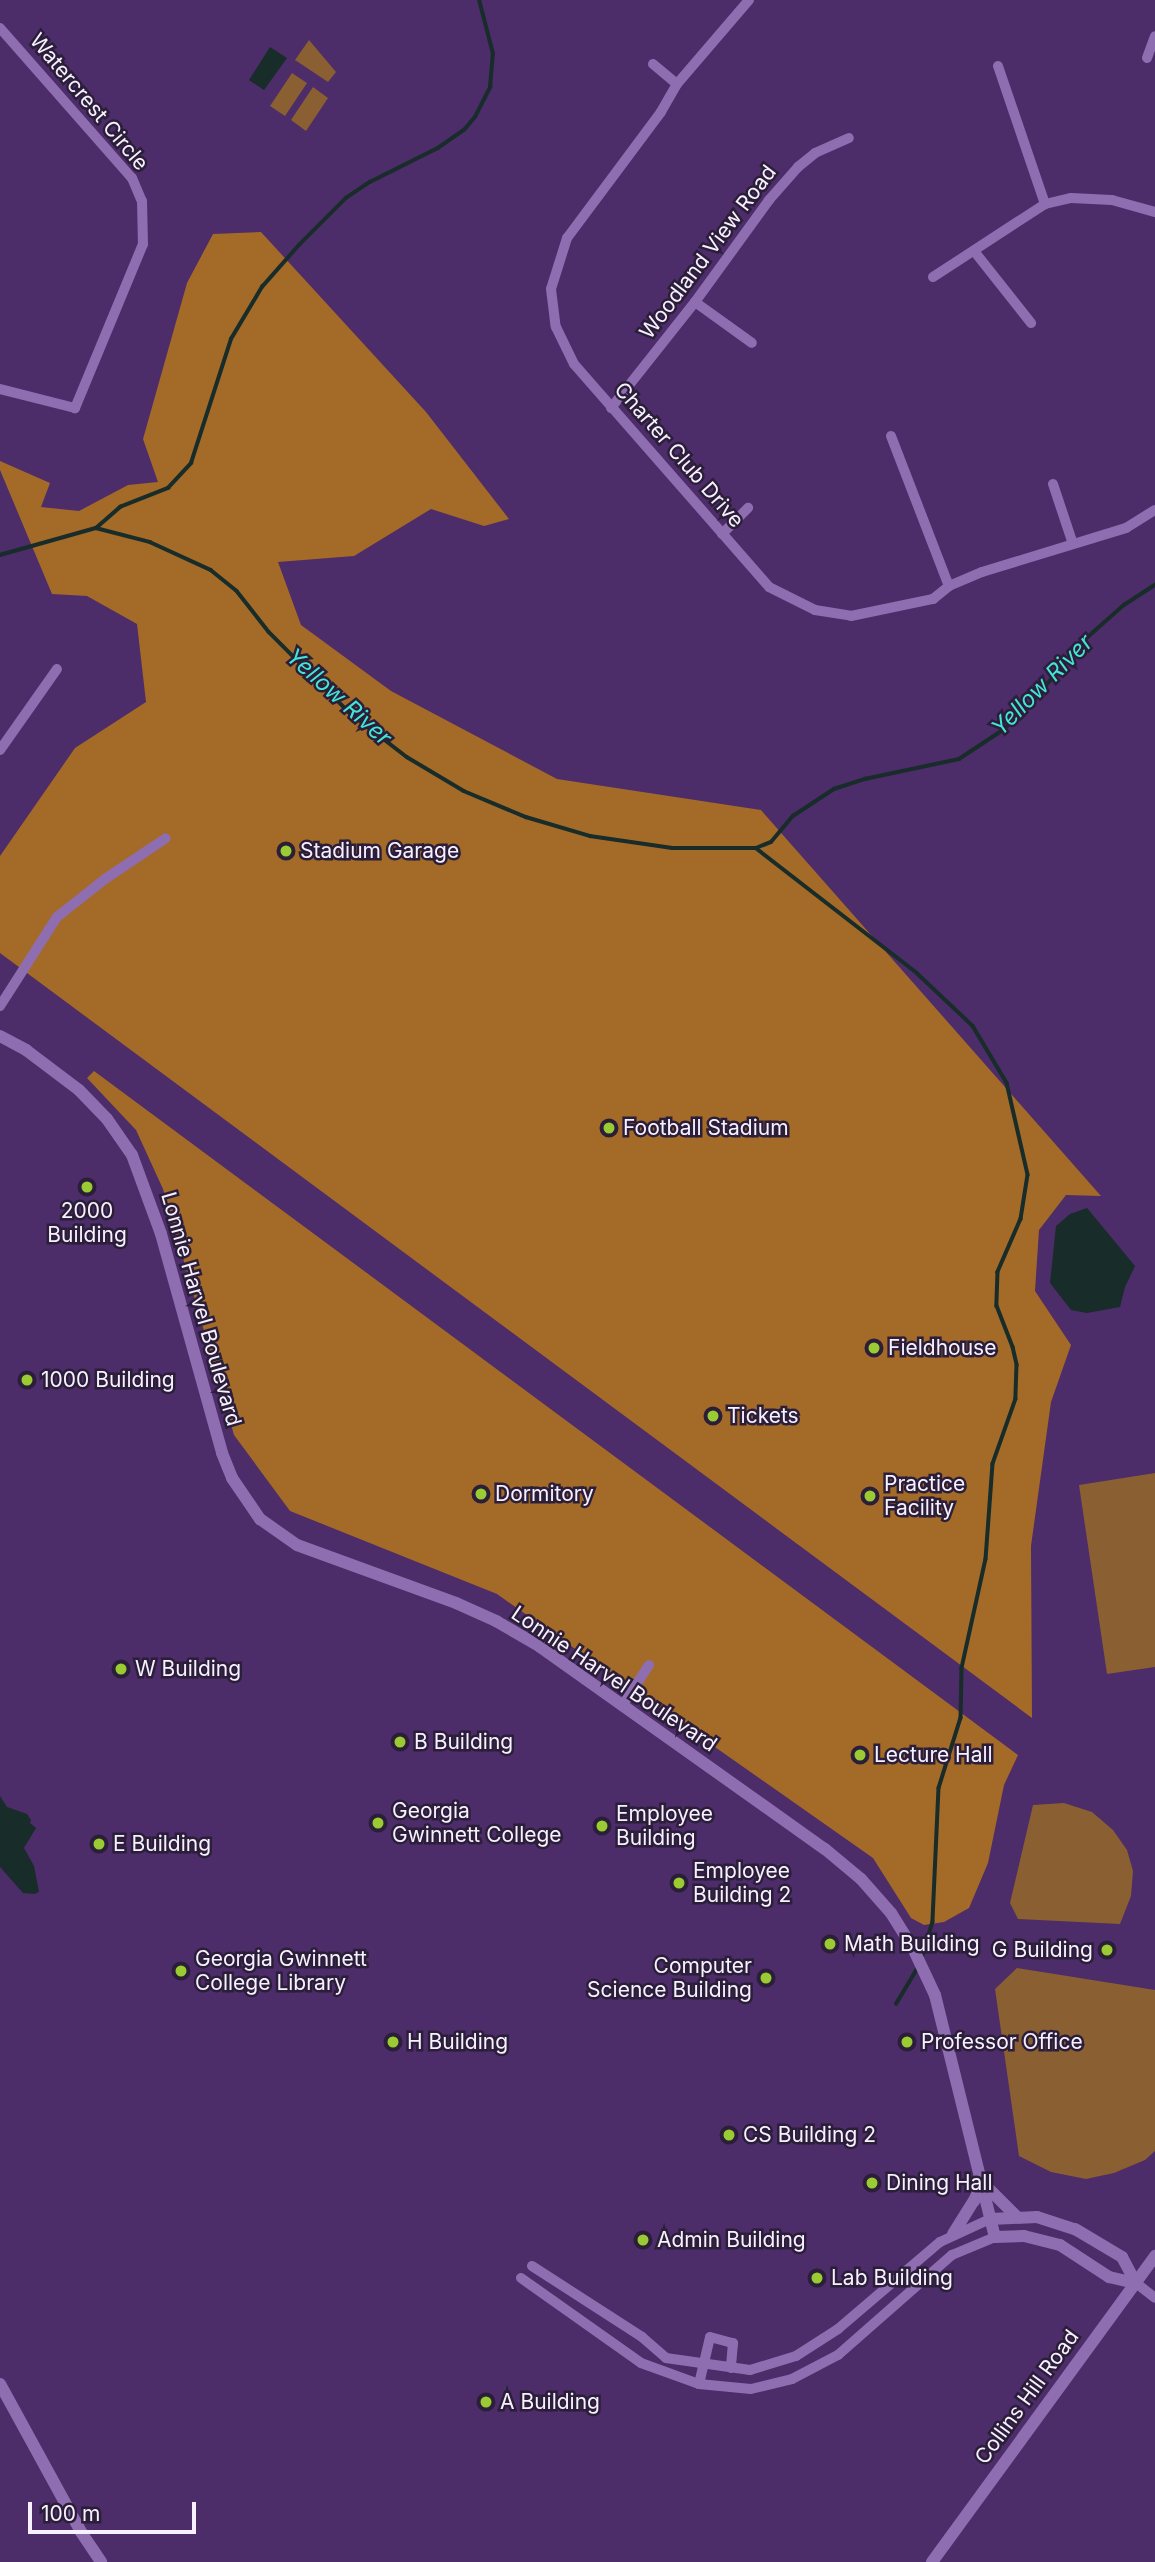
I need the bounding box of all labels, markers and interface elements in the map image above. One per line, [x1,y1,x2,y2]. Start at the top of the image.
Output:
street label: Watercrest Circle [24,28,154,176]
street label: Woodland View Road [634,160,782,344]
street label: Charter Club Drive [609,377,749,533]
water label: Yellow River [986,629,1098,741]
water label: Yellow River [281,643,397,751]
place label: Stadium Garage [300,838,459,864]
marker: Stadium Garage [278,843,294,859]
place label: Football Stadium [623,1115,789,1141]
marker: Football Stadium [601,1120,617,1136]
marker: 2000 Building [79,1179,95,1195]
street label: Lonnie Harvel Boulevard [155,1189,247,1429]
place label: 2000 Building [47,1198,127,1248]
place label: Fieldhouse [888,1335,996,1361]
marker: Fieldhouse [866,1340,882,1356]
place label: 1000 Building [41,1367,175,1393]
marker: 1000 Building [19,1372,35,1388]
place label: Tickets [727,1403,799,1429]
marker: Tickets [705,1408,721,1424]
place label: Practice Facility [884,1471,965,1521]
place label: Dormitory [495,1481,594,1507]
marker: Dormitory [473,1486,489,1502]
marker: Practice Facility [862,1488,878,1504]
street label: Lonnie Harvel Boulevard [506,1601,722,1757]
place label: W Building [135,1656,241,1682]
marker: W Building [113,1661,129,1677]
place label: B Building [414,1729,513,1755]
marker: B Building [392,1734,408,1750]
place label: Lecture Hall [874,1742,993,1768]
marker: Lecture Hall [852,1747,868,1763]
place label: Georgia Gwinnett College [392,1798,562,1848]
place label: Employee Building [616,1801,713,1851]
marker: Georgia Gwinnett College [370,1815,386,1831]
marker: Employee Building [594,1818,610,1834]
place label: E Building [113,1831,211,1857]
marker: E Building [91,1836,107,1852]
place label: Employee Building 2 [693,1858,791,1908]
marker: Employee Building 2 [671,1875,687,1891]
place label: Math Building [844,1931,980,1957]
marker: Math Building [822,1936,838,1952]
place label: G Building [992,1937,1093,1963]
marker: G Building [1099,1942,1115,1958]
place label: Georgia Gwinnett College Library [195,1946,367,1996]
place label: Computer Science Building [587,1953,752,2003]
marker: Georgia Gwinnett College Library [173,1963,189,1979]
marker: Computer Science Building [758,1970,774,1986]
place label: H Building [407,2029,508,2055]
place label: Professor Office [921,2029,1083,2055]
marker: H Building [385,2034,401,2050]
marker: Professor Office [899,2034,915,2050]
place label: CS Building 2 [743,2122,876,2148]
marker: CS Building 2 [721,2127,737,2143]
place label: Dining Hall [886,2170,992,2196]
marker: Dining Hall [864,2175,880,2191]
place label: Admin Building [657,2227,806,2253]
marker: Admin Building [635,2232,651,2248]
place label: Lab Building [831,2265,953,2291]
marker: Lab Building [809,2270,825,2286]
street label: Collins Hill Road [970,2325,1084,2469]
place label: A Building [500,2389,600,2415]
marker: A Building [478,2394,494,2410]
scale bar [32,2488,200,2532]
text: 100 m [41,2501,100,2526]

